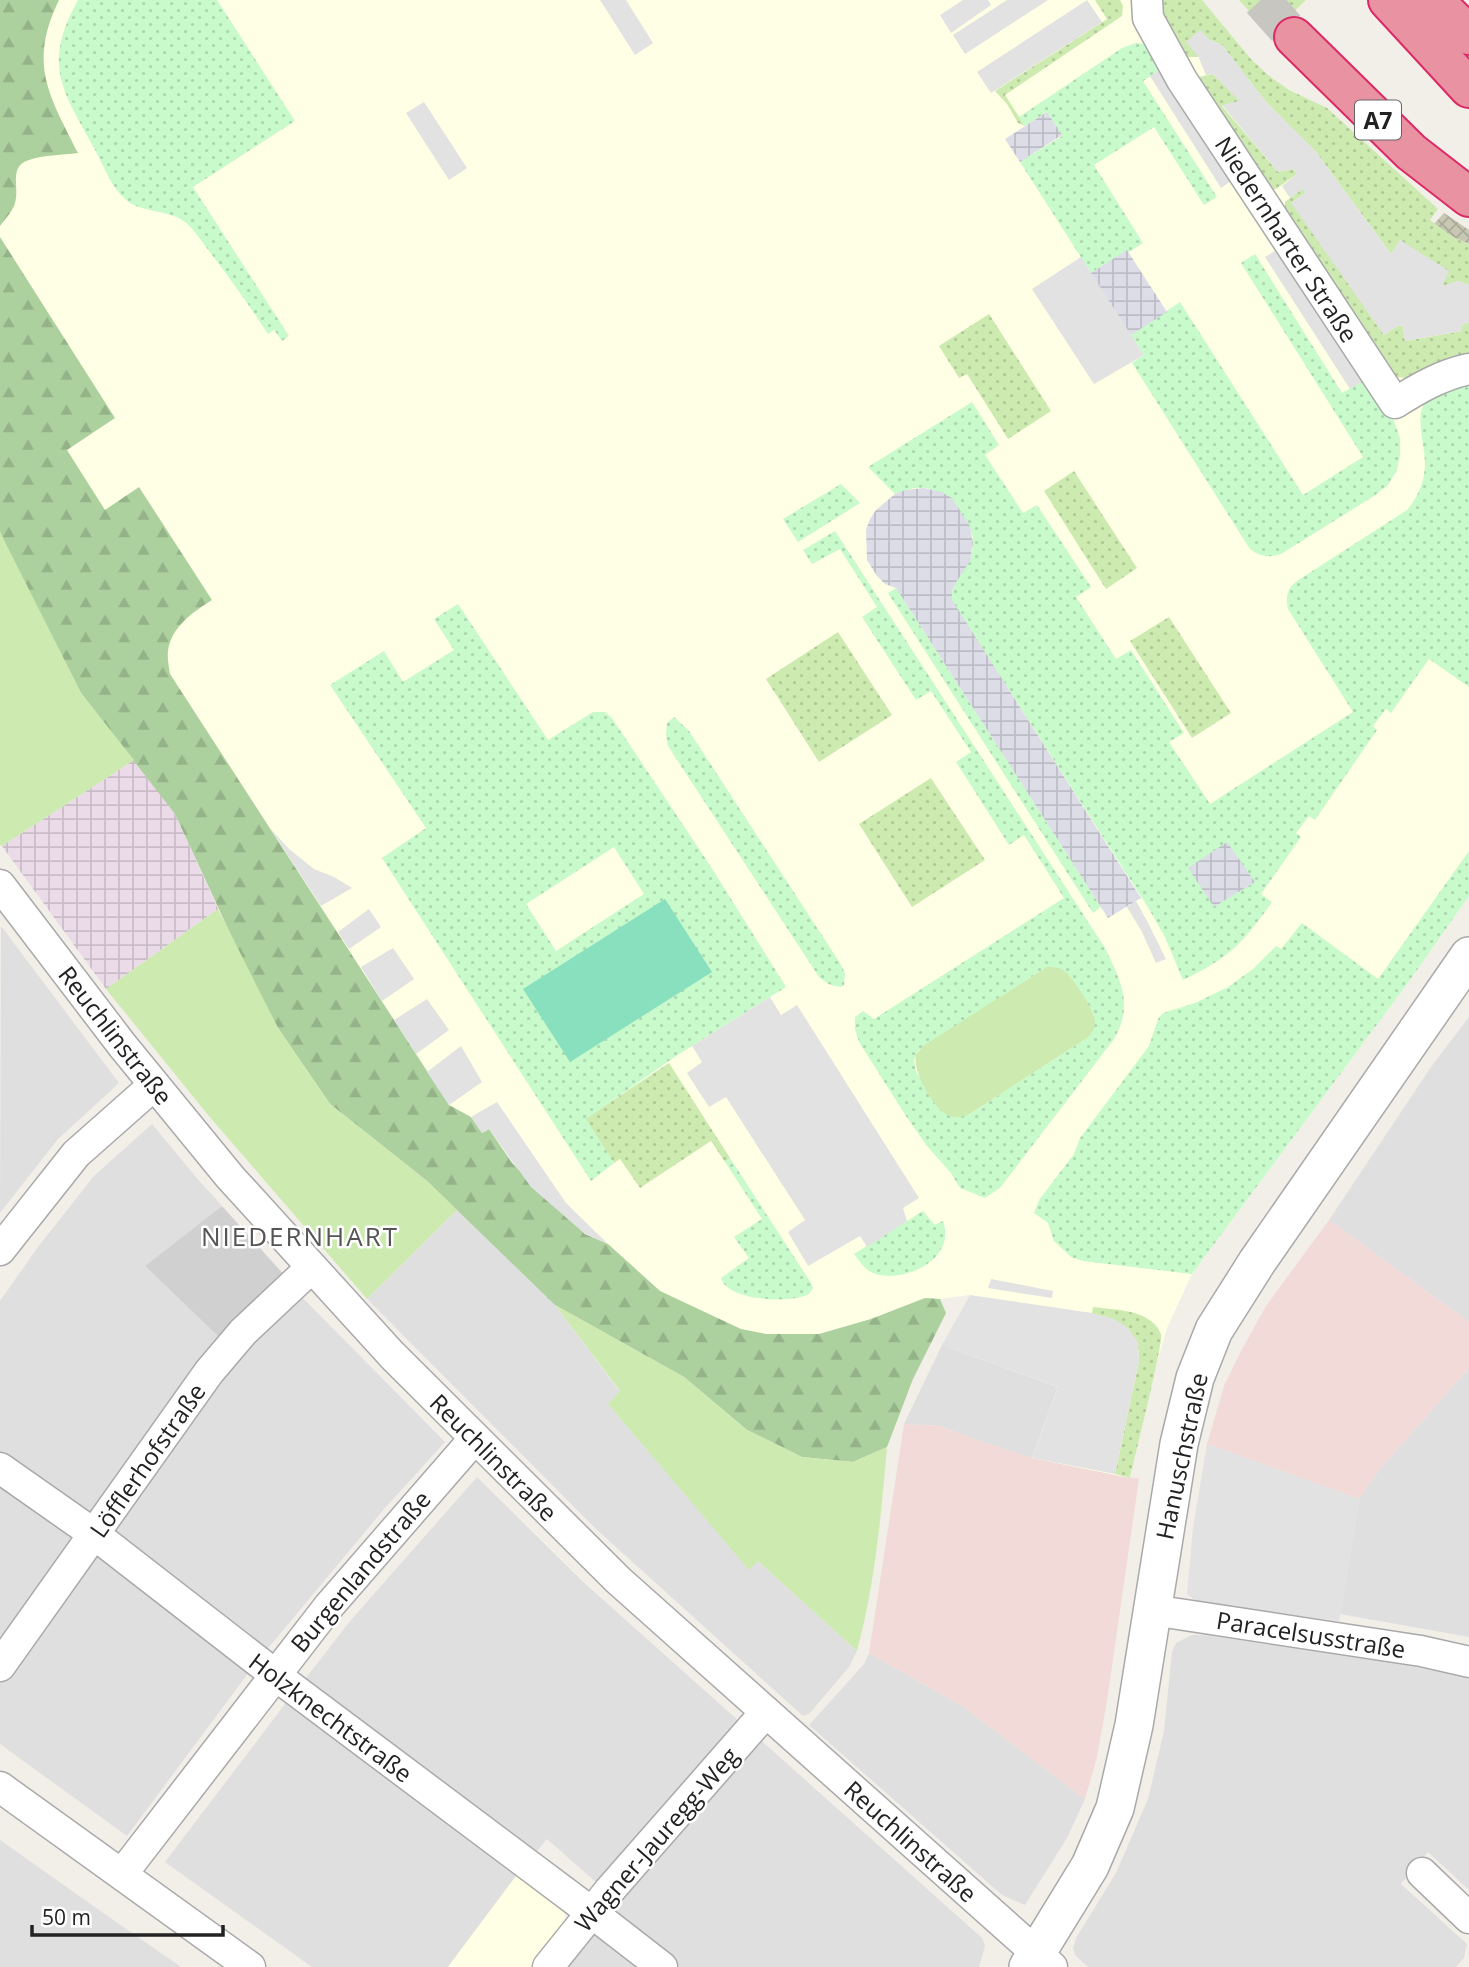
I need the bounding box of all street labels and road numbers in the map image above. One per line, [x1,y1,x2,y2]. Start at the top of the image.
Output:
road number: A7 [1355,100,1401,140]
street label: Niedernharter Straße [1208,130,1366,348]
street label: Reuchlinstraße [51,959,181,1111]
street label: Hanuschstraße [1147,1370,1215,1542]
street label: Löfflerhofstraße [82,1376,212,1544]
street label: Reuchlinstraße [423,1386,565,1528]
street label: Burgenlandstraße [283,1483,437,1659]
street label: Paracelsusstraße [1214,1603,1408,1665]
street label: Holzknechtstraße [243,1645,419,1789]
street label: Wagner-Jauregg-Weg [567,1740,745,1938]
street label: Reuchlinstraße [838,1773,984,1909]

